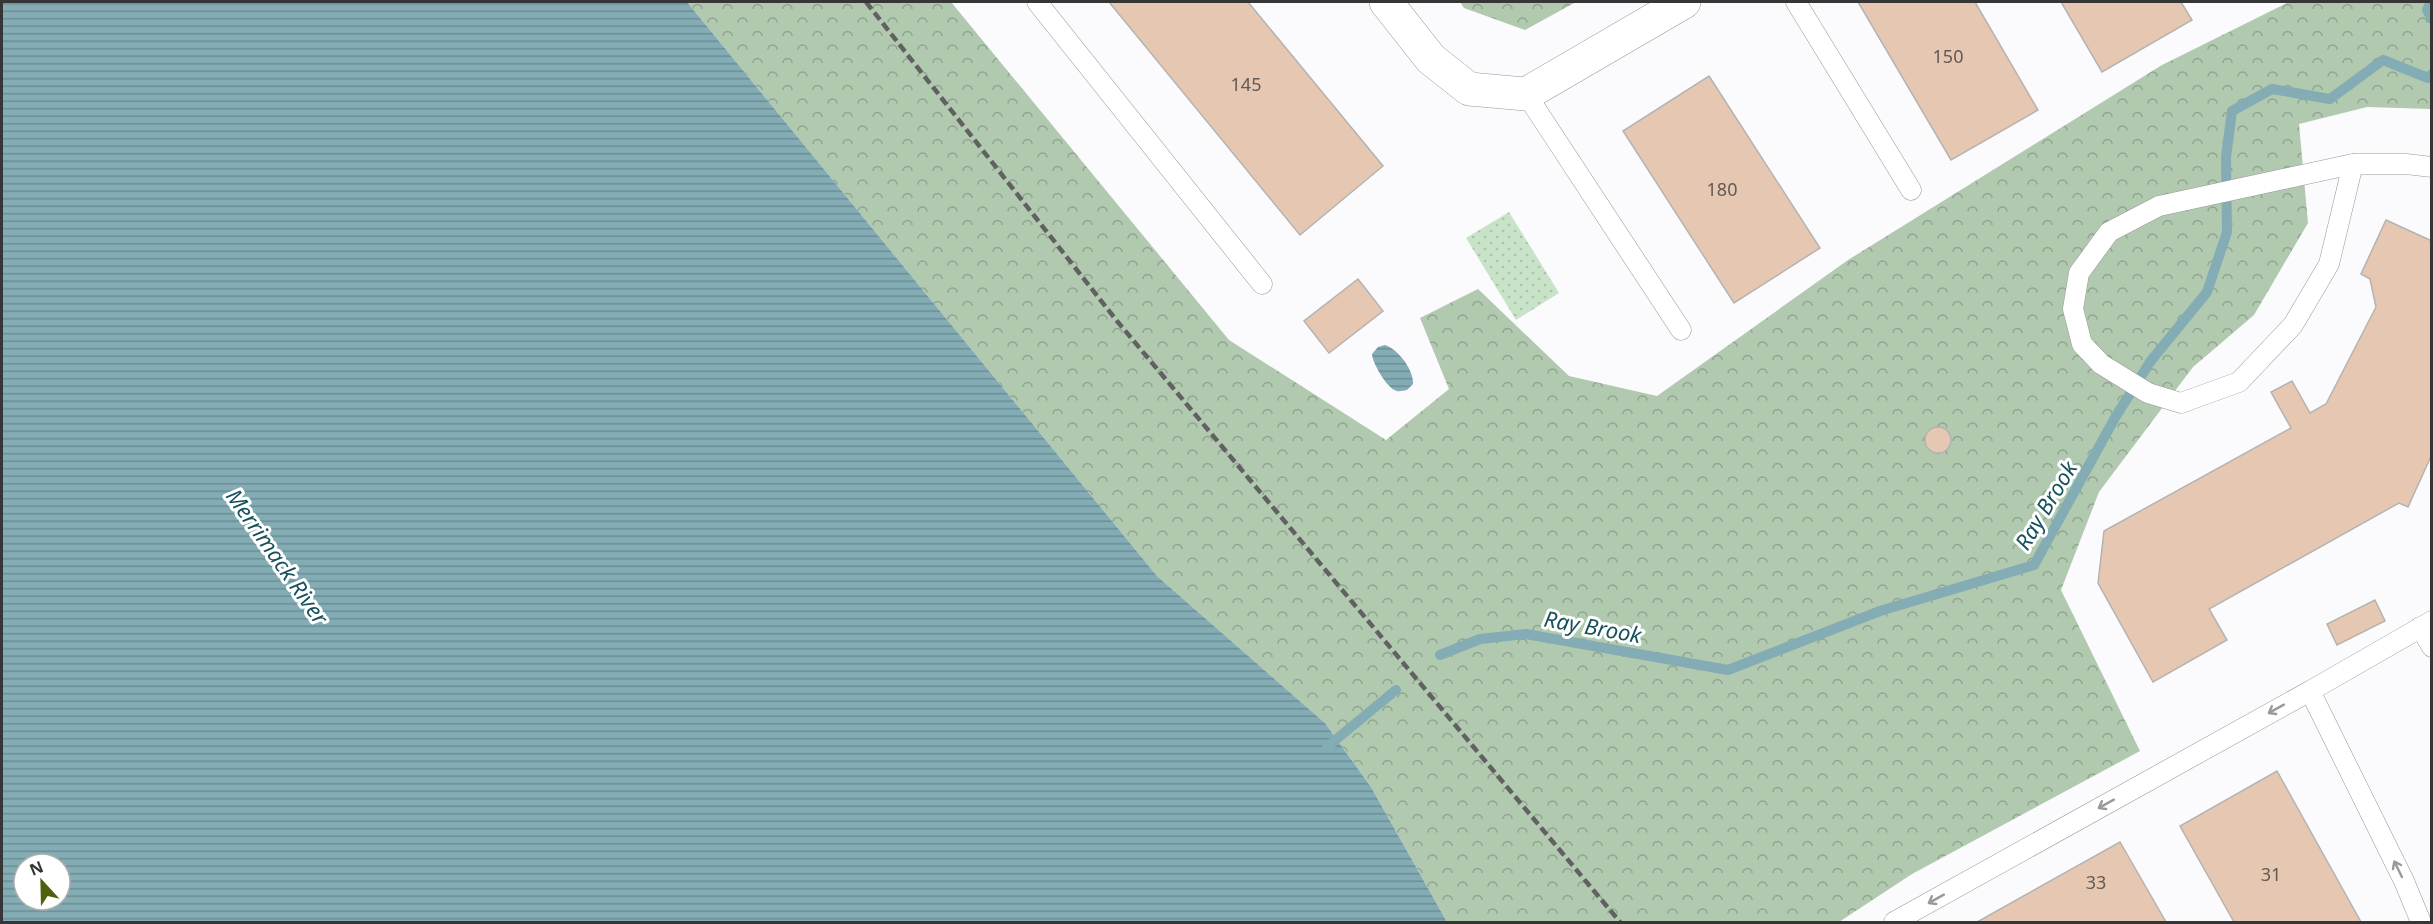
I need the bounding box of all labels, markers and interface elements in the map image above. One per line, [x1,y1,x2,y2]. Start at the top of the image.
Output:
house number: 150 [1933,44,1963,68]
house number: 145 [1231,72,1261,96]
house number: 180 [1707,177,1737,201]
water label: Ray Brook [2007,454,2084,555]
water label: Merrimack River [220,482,337,631]
water label: Ray Brook [1542,603,1645,649]
one-way arrow [2268,704,2286,715]
one-way arrow [2098,798,2115,810]
north arrow [12,852,72,912]
text: N [26,855,47,881]
one-way arrow [2392,860,2403,878]
house number: 31 [2261,862,2281,886]
house number: 33 [2086,870,2106,894]
one-way arrow [1928,893,1945,905]

